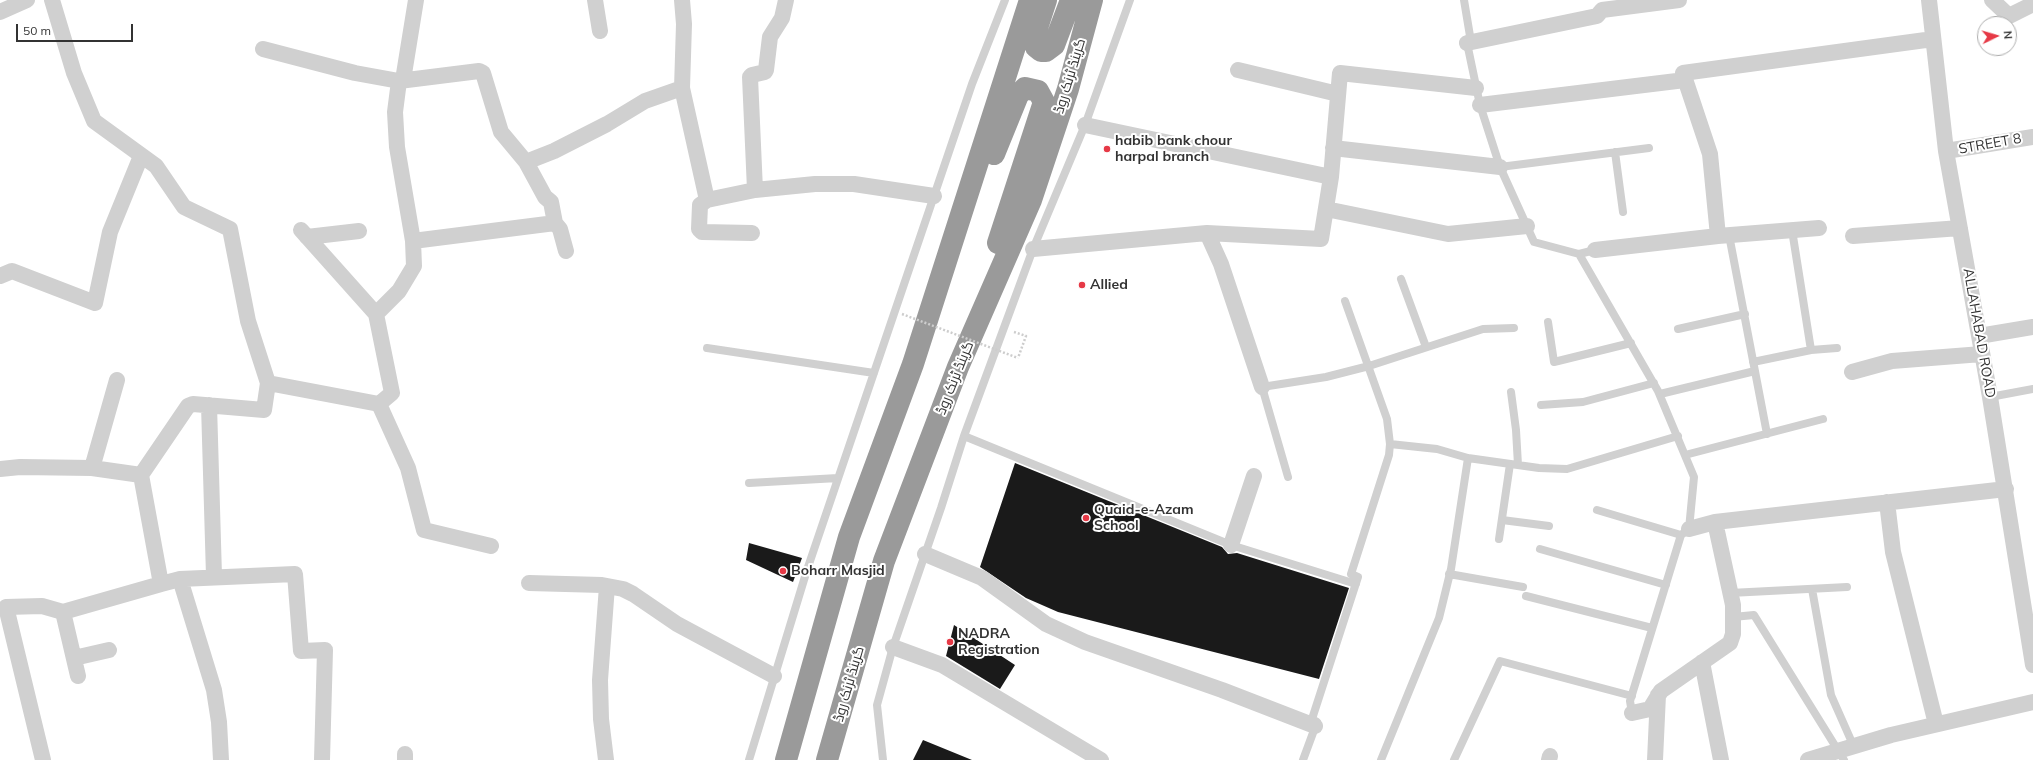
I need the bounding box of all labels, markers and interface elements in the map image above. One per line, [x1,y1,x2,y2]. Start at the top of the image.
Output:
scale bar [18,16,135,42]
north arrow [1977,16,2017,56]
text: 50 m [23,23,51,38]
text: N [2001,30,2015,40]
street label: گرینڈ ٹرنک روڈ [1051,36,1089,116]
street label: STREET 8 [1957,130,2023,158]
place label: habib bank chour harpal branch [1115,133,1232,166]
marker: habib bank chour harpal branch [1102,144,1112,154]
street label: ALLAHABAD ROAD [1959,267,1999,399]
place label: Allied [1090,277,1128,293]
marker: Allied [1077,280,1087,290]
street label: گرینڈ ٹرنک روڈ [933,339,977,417]
place label: Quaid-e-Azam School [1094,502,1193,534]
marker: Quaid-e-Azam School [1081,513,1091,523]
place label: Boharr Masjid [791,563,885,579]
marker: Boharr Masjid [778,566,788,576]
place label: NADRA Registration [958,626,1040,658]
marker: NADRA Registration [945,637,955,647]
street label: گرینڈ ٹرنک روڈ [830,644,868,724]

